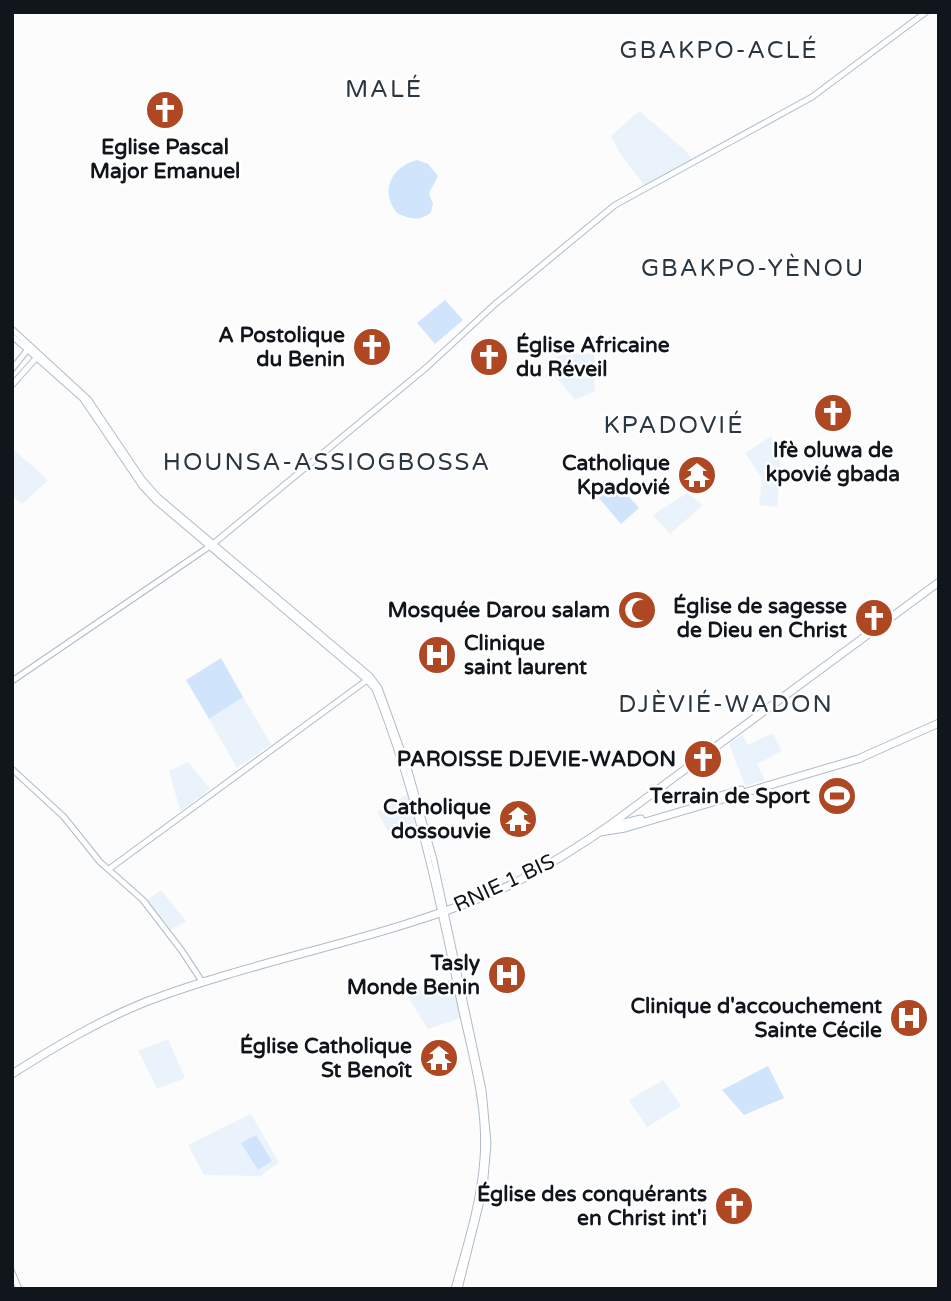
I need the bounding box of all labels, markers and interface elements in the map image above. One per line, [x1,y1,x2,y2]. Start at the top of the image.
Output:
district label: GBAKPO-ACLÉ [619,35,819,65]
district label: MALÉ [345,74,423,104]
church icon: Eglise Pascal Major Emanuel [144,89,186,131]
place label: Eglise Pascal Major Emanuel [90,135,240,184]
district label: GBAKPO-YÈNOU [641,253,865,283]
place label: A Postolique du Benin [218,323,345,372]
church icon: A Postolique du Benin [351,326,393,368]
place label: Église Africaine du Réveil [516,332,670,382]
church icon: Église Africaine du Réveil [468,336,510,378]
church icon: Ifè oluwa de kpovié gbada [812,392,854,434]
district label: KPADOVIÉ [603,410,745,440]
place label: Ifè oluwa de kpovié gbada [766,438,900,487]
district label: HOUNSA-ASSIOGBOSSA [163,448,491,477]
place label: Catholique Kpadovié [562,451,670,500]
temple icon: Catholique Kpadovié [676,454,718,496]
mosque icon: Mosquée Darou salam [616,589,658,631]
place label: Église de sagesse de Dieu en Christ [673,593,847,643]
church icon: Église de sagesse de Dieu en Christ [853,597,895,639]
place label: Mosquée Darou salam [388,598,610,623]
place label: Clinique saint laurent [464,631,587,680]
hospital icon: Clinique saint laurent [416,634,458,676]
district label: DJÈVIÉ-WADON [618,689,834,719]
church icon: PAROISSE DJEVIE-WADON [682,738,724,780]
place label: PAROISSE DJEVIE-WADON [397,747,676,772]
sports icon: Terrain de Sport [816,775,858,817]
place label: Terrain de Sport [649,784,810,809]
place label: Catholique dossouvie [383,795,491,844]
temple icon: Catholique dossouvie [497,798,539,840]
street label: RNIE 1 BIS [450,849,559,918]
place label: Tasly Monde Benin [347,951,481,1000]
hospital icon: Tasly Monde Benin [486,954,528,996]
place label: Clinique d'accouchement Sainte Cécile [630,994,882,1043]
hospital icon: Clinique d'accouchement Sainte Cécile [888,997,930,1039]
place label: Église Catholique St Benoît [240,1033,412,1083]
temple icon: Église Catholique St Benoît [418,1037,460,1079]
place label: Église des conquérants en Christ int'i [477,1181,707,1231]
church icon: Église des conquérants en Christ int'i [713,1185,755,1227]

